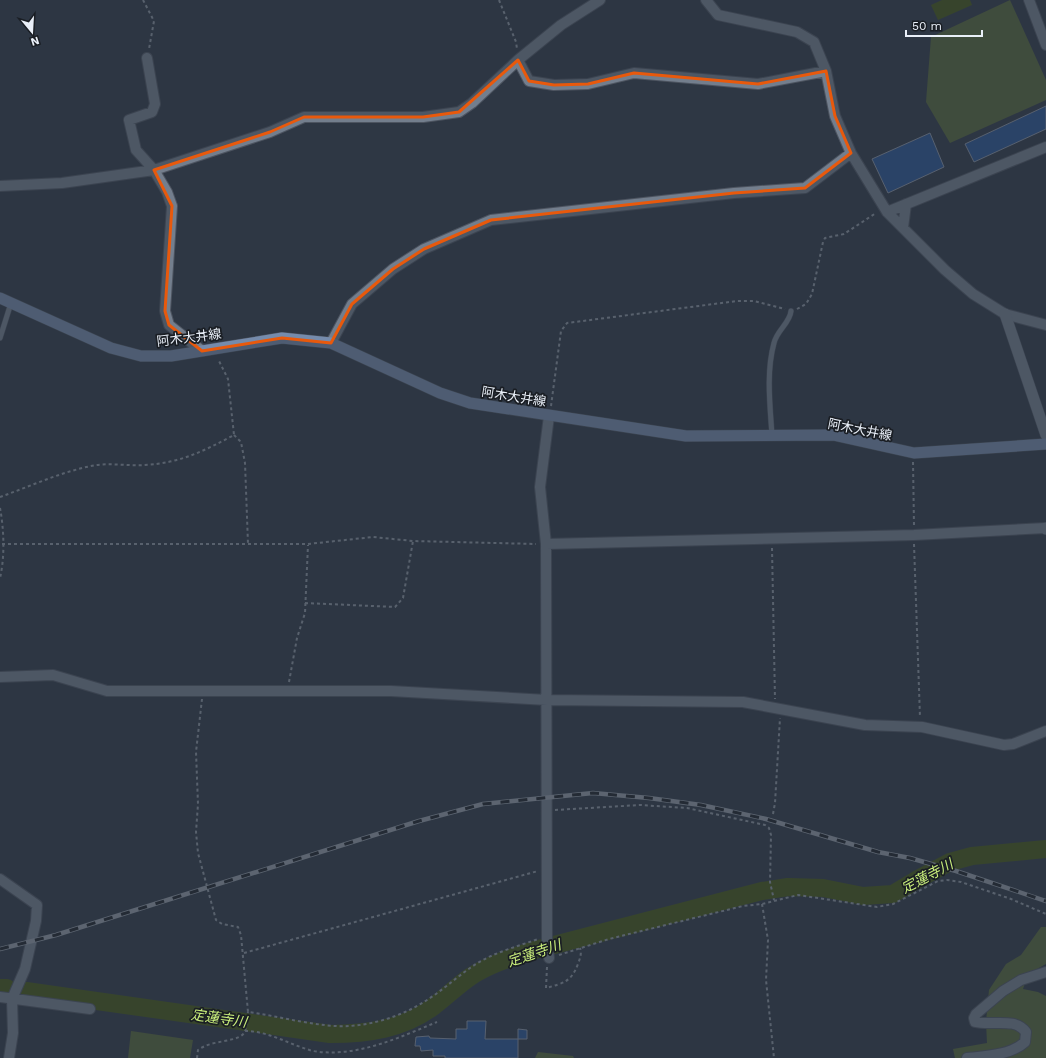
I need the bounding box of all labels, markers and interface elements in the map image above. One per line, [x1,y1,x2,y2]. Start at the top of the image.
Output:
north arrow [12,12,52,52]
scale bar [906,12,982,38]
text: 50 m [912,19,942,33]
text: N [29,34,41,48]
street label: 阿木大井線 [156,326,222,349]
street label: 阿木大井線 [481,384,547,409]
street label: 阿木大井線 [827,416,893,443]
water label: 定蓮寺川 [899,855,957,896]
water label: 定蓮寺川 [505,936,565,970]
water label: 定蓮寺川 [190,1006,250,1030]

